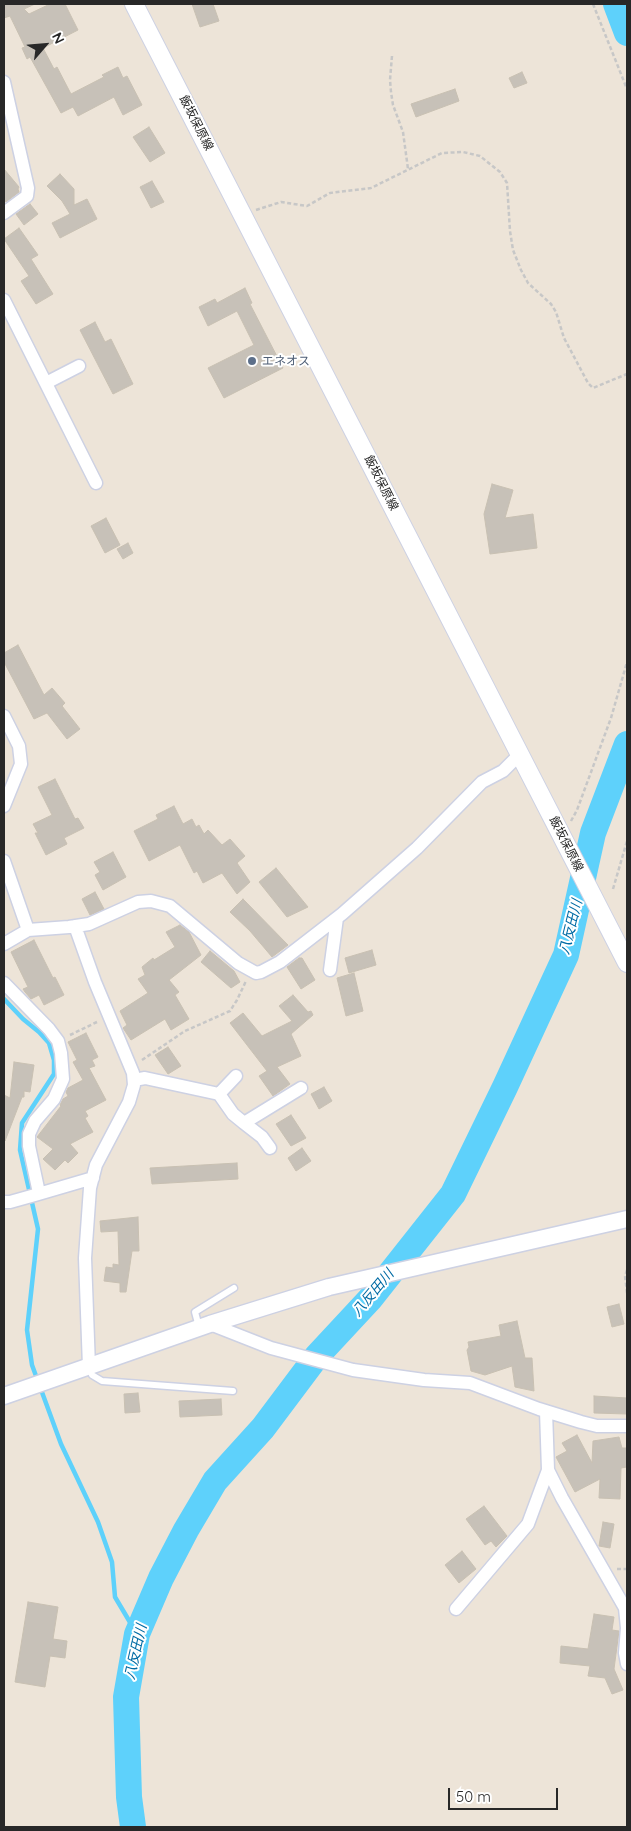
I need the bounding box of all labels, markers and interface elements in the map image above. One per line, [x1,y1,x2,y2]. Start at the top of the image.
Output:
north arrow [20,20,70,70]
text: N [48,30,69,47]
street label: 飯坂保原線 [176,93,216,153]
place label: エネオス [262,354,310,368]
marker: エネオス [246,355,258,367]
street label: 飯坂保原線 [361,453,401,513]
street label: 飯坂保原線 [546,814,586,874]
water label: 八反田川 [556,898,586,956]
water label: 八反田川 [349,1266,397,1320]
water label: 八反田川 [122,1623,150,1681]
scale bar [451,1778,561,1810]
text: 50 m [456,1787,491,1806]

